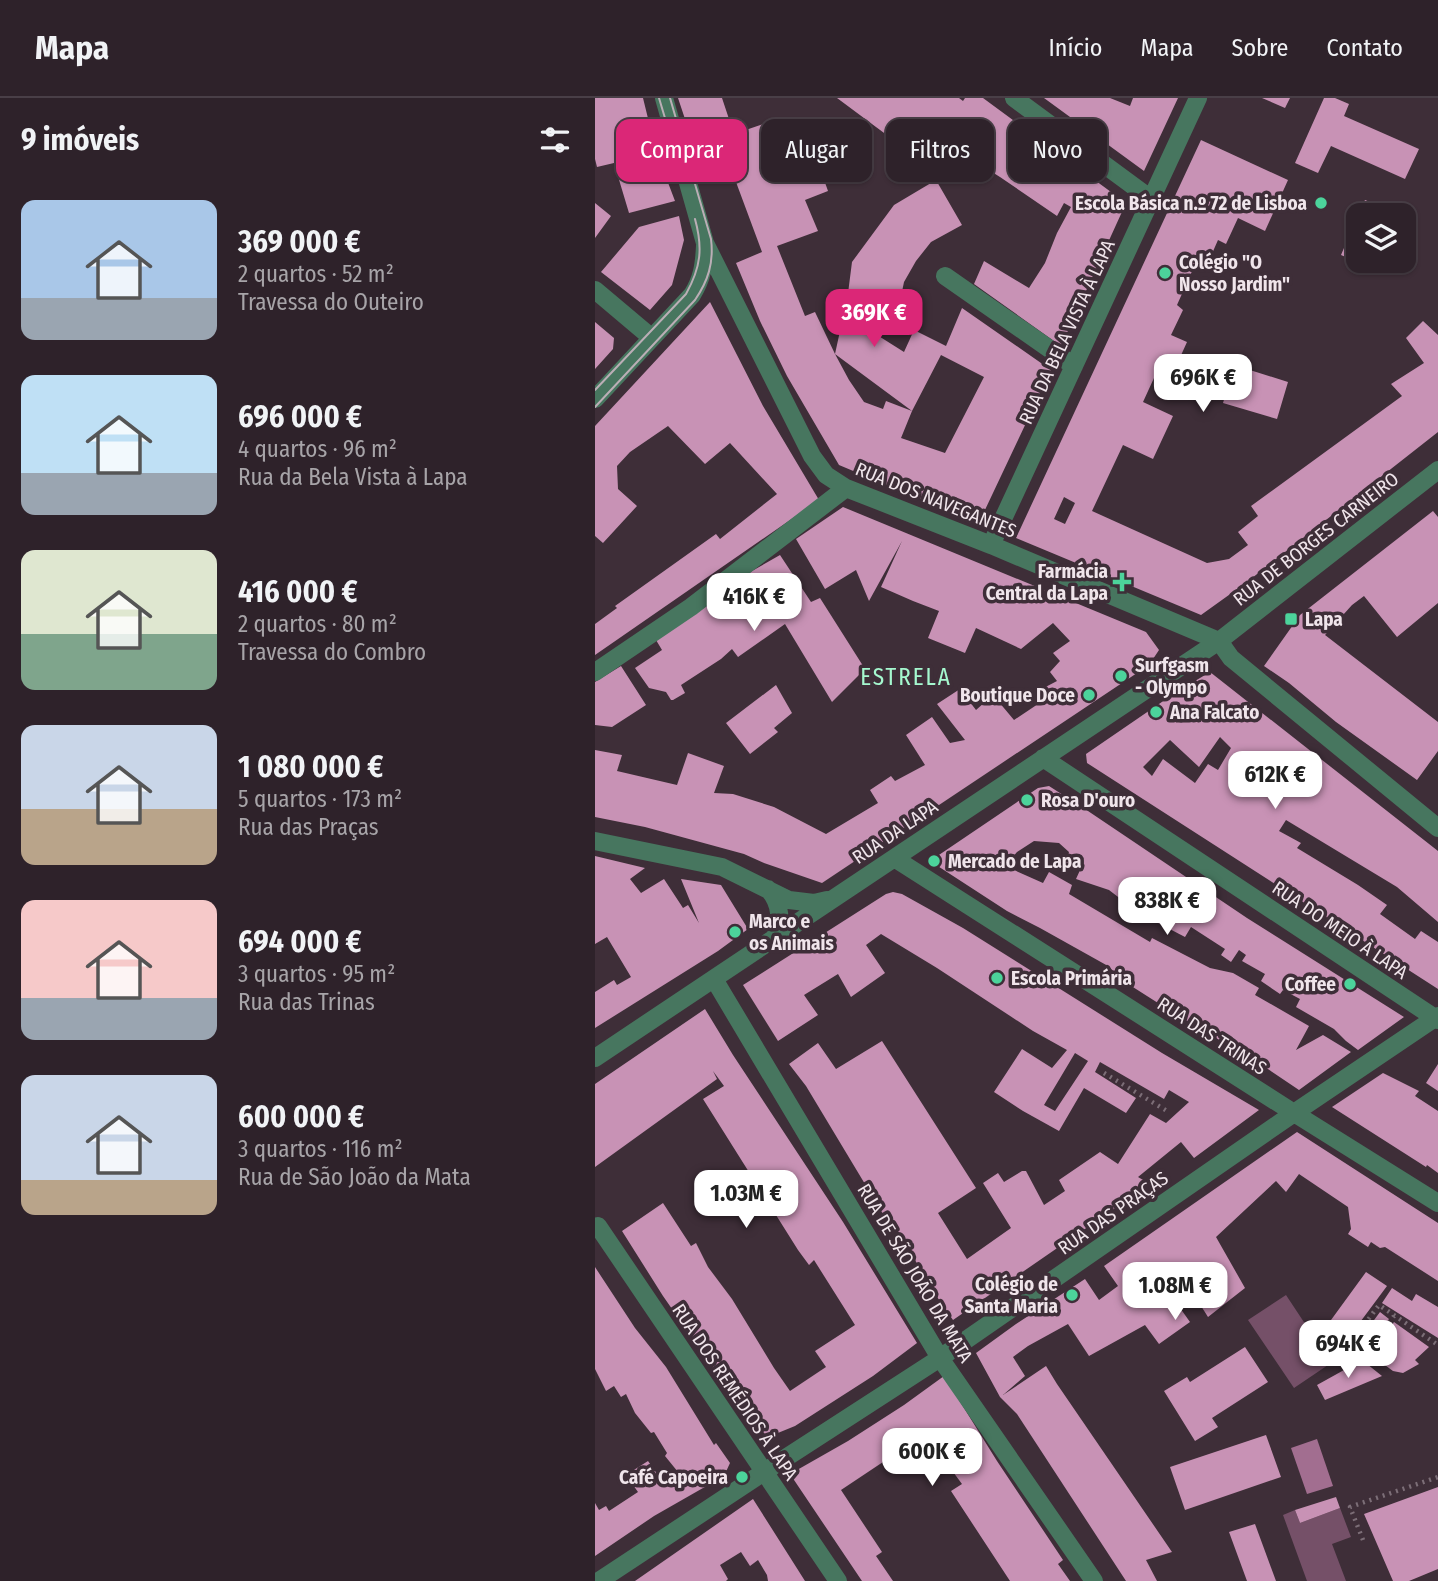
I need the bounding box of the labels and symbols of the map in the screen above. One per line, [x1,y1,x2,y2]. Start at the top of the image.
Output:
place label: Escola Básica n.º 72 de Lisboa [1075,192,1307,215]
marker: Escola Básica n.º 72 de Lisboa [1313,195,1329,211]
street label: RUA DA BELA VISTA À LAPA [1014,236,1120,428]
place label: Colégio "O Nosso Jardim" [1179,251,1290,296]
marker: Colégio "O Nosso Jardim" [1157,265,1173,281]
pin: 369K € [817,289,931,349]
pin: 696K € [1146,354,1260,414]
street label: RUA DOS NAVEGANTES [852,457,1020,543]
street label: RUA DE BORGES CARNEIRO [1229,467,1403,611]
place label: Farmácia Central da Lapa [986,560,1108,605]
pin: 416K € [697,574,811,633]
marker: Farmácia Central da Lapa [1114,574,1130,590]
place label: Lapa [1305,608,1343,631]
marker: Lapa [1283,611,1299,627]
place label: Surfgasm - Olympo [1135,654,1209,699]
district label: ESTRELA [860,663,952,691]
marker: Surfgasm - Olympo [1113,668,1129,684]
place label: Boutique Doce [960,684,1075,707]
marker: Boutique Doce [1081,687,1097,703]
place label: Ana Falcato [1169,701,1259,724]
marker: Ana Falcato [1148,704,1164,720]
pin: 612K € [1218,752,1332,811]
place label: Rosa D'ouro [1041,789,1135,812]
marker: Rosa D'ouro [1019,792,1035,808]
street label: RUA DA LAPA [848,795,942,869]
place label: Mercado de Lapa [948,850,1081,873]
marker: Mercado de Lapa [926,853,942,869]
street label: RUA DO MEIO À LAPA [1268,876,1412,984]
pin: 838K € [1110,878,1224,937]
place label: Marco e os Animais [749,910,834,955]
marker: Marco e os Animais [727,924,743,940]
place label: Escola Primária [1011,967,1132,990]
marker: Escola Primária [989,970,1005,986]
place label: Coffee [1285,973,1336,996]
marker: Coffee [1342,976,1358,992]
street label: RUA DAS TRINAS [1153,992,1271,1080]
street label: RUA DAS PRAÇAS [1053,1166,1173,1260]
pin: 1.03M € [681,1170,811,1230]
street label: RUA DE SÃO JOÃO DA MATA [852,1179,978,1367]
pin: 1.08M € [1110,1262,1240,1322]
place label: Colégio de Santa Maria [964,1273,1058,1318]
marker: Colégio de Santa Maria [1064,1287,1080,1303]
street label: RUA DOS REMÉDIOS À LAPA [667,1299,803,1485]
pin: 694K € [1291,1320,1405,1380]
pin: 600K € [875,1428,989,1488]
place label: Café Capoeira [619,1466,728,1489]
marker: Café Capoeira [734,1469,750,1485]

